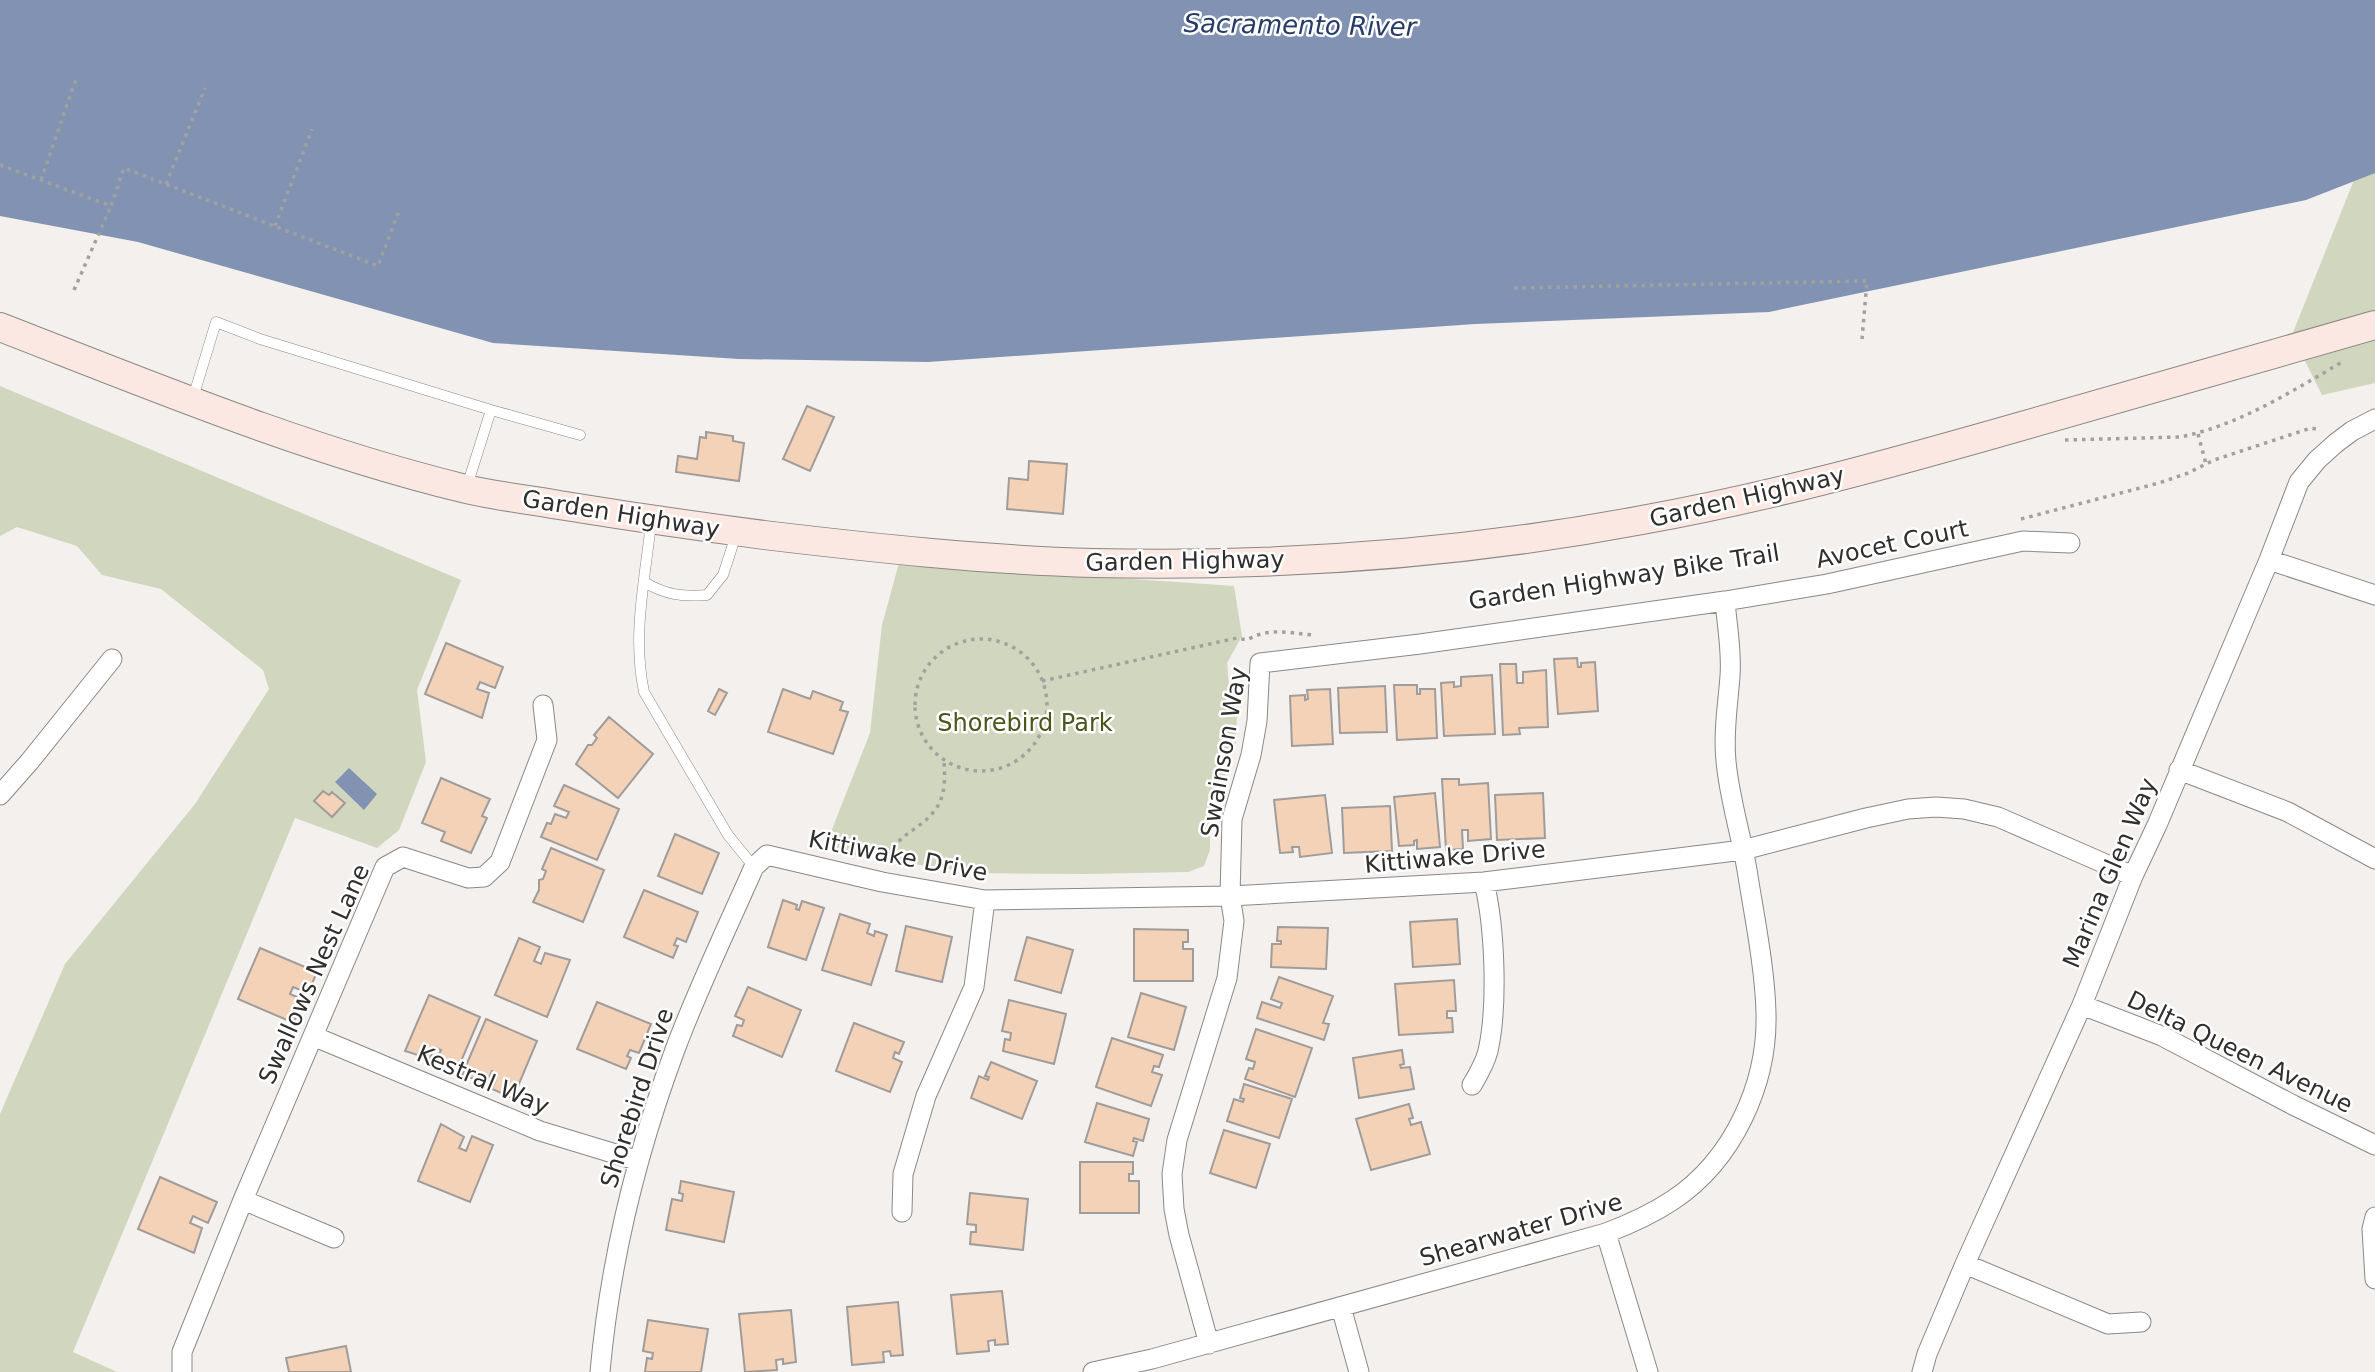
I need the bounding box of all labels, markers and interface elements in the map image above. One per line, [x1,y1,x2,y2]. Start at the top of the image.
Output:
water label: Sacramento River [1183,8,1419,42]
street label: Garden Highway [1647,461,1847,533]
street label: Garden Highway [520,485,722,543]
street label: Avocet Court [1813,514,1971,574]
street label: Garden Highway Bike Trail [1466,539,1782,615]
street label: Garden Highway [1085,545,1285,577]
street label: Swainson Way [1195,665,1253,839]
park label: Shorebird Park [937,709,1113,737]
street label: Marina Glen Way [2057,774,2163,972]
street label: Kittiwake Drive [806,825,990,887]
street label: Kittiwake Drive [1363,835,1547,879]
street label: Swallows Nest Lane [253,860,375,1088]
street label: Delta Queen Avenue [2123,985,2357,1119]
street label: Shorebird Drive [595,1005,679,1191]
street label: Kestral Way [413,1040,553,1120]
street label: Shearwater Drive [1416,1188,1626,1272]

